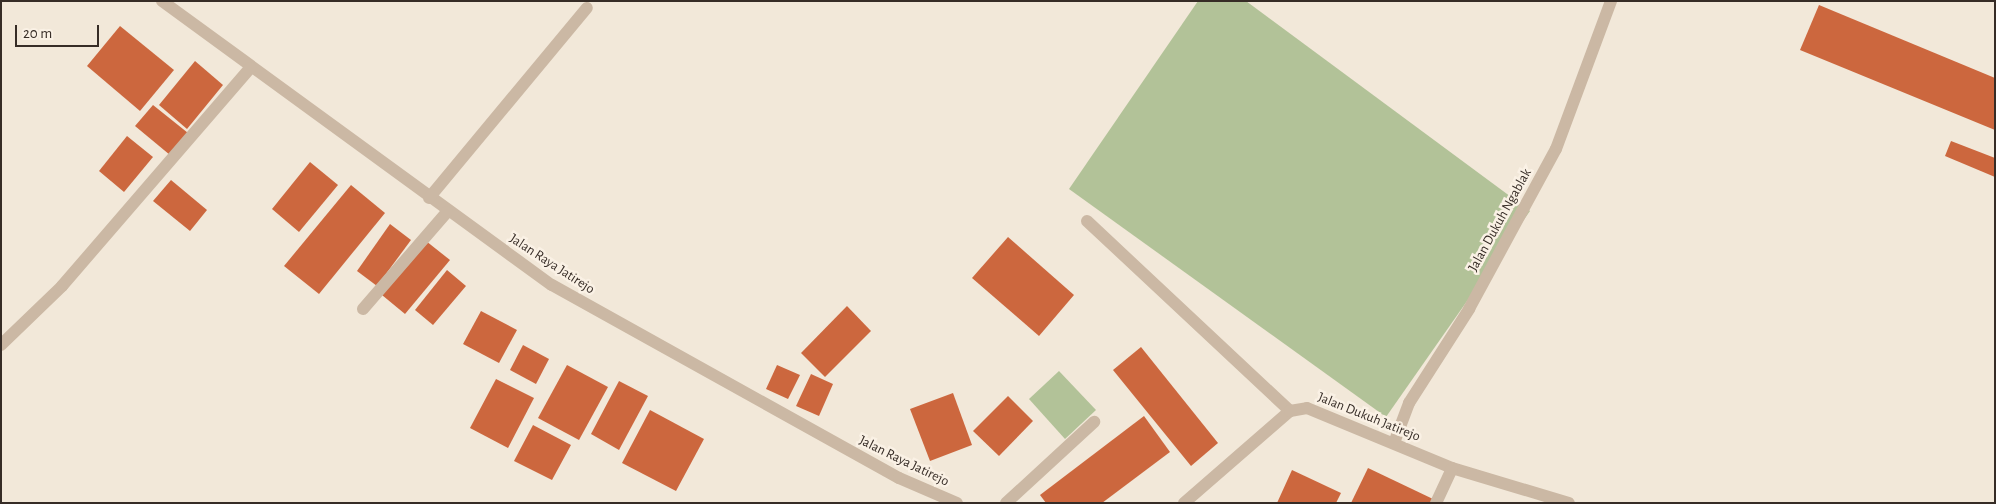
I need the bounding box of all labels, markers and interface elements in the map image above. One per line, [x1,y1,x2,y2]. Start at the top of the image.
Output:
scale bar [18,15,101,47]
text: 20 m [23,26,52,41]
street label: Jalan Dukuh Ngablak [1465,166,1535,274]
street label: Jalan Raya Jatirejo [506,230,598,298]
street label: Jalan Dukuh Jatirejo [1315,389,1423,445]
street label: Jalan Raya Jatirejo [856,432,952,490]

